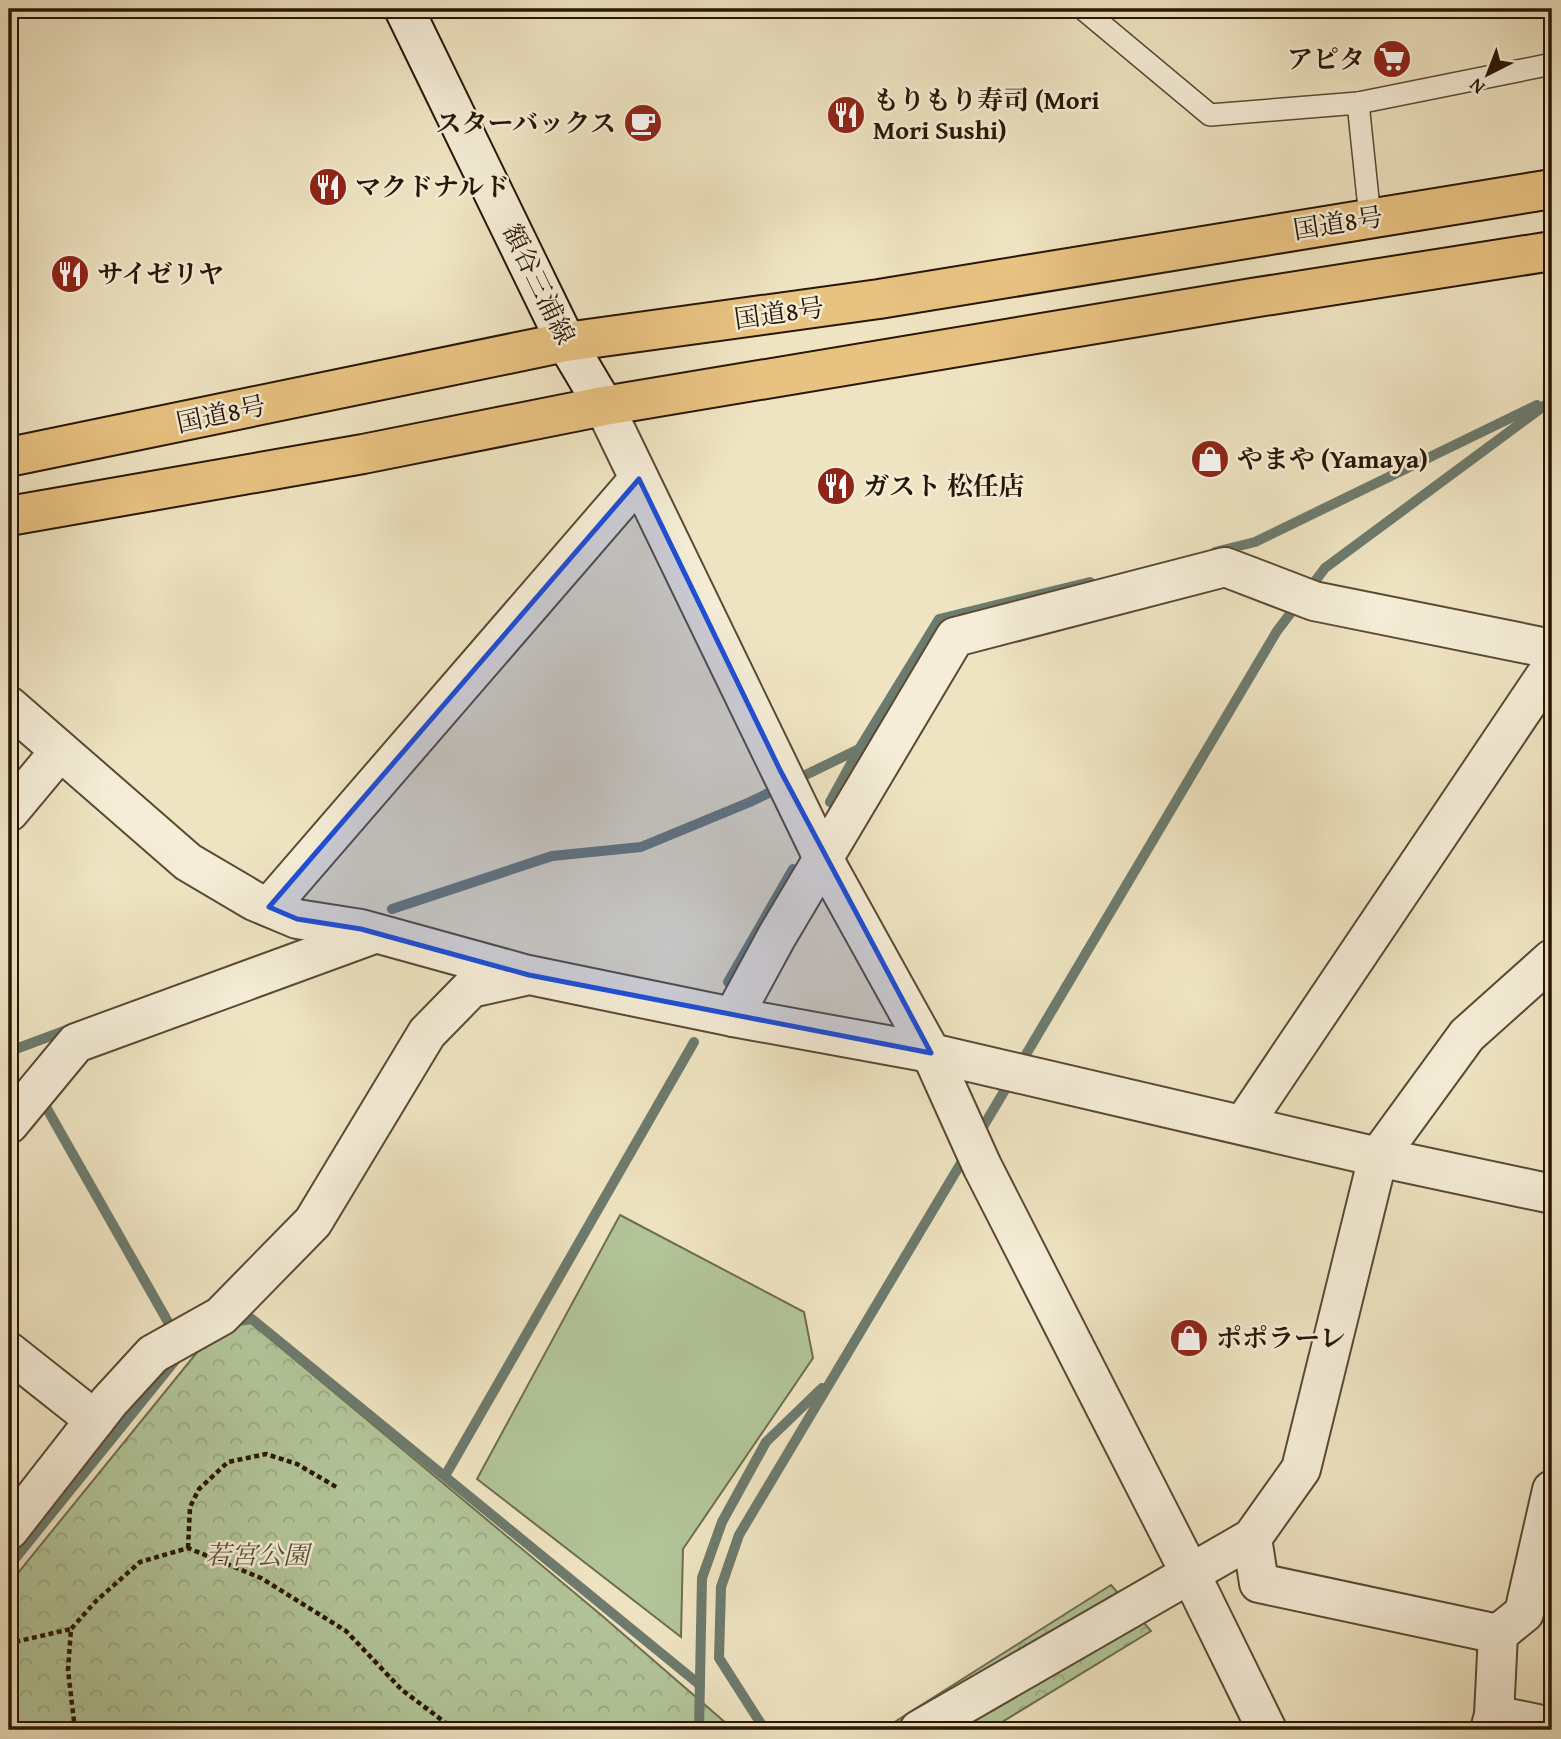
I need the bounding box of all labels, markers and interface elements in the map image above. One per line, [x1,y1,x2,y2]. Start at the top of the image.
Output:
supermarket icon: アピタ [1371,38,1413,80]
north arrow [1452,38,1522,108]
place label: アピタ [1287,39,1365,78]
text: N [1462,72,1491,101]
place label: もりもり寿司 (Mori Mori Sushi) [873,80,1100,149]
restaurant icon: もりもり寿司 (Mori Mori Sushi) [825,94,867,136]
cafe icon: スターバックス [622,102,664,144]
place label: スターバックス [436,103,616,142]
restaurant icon: マクドナルド [307,166,349,208]
place label: マクドナルド [355,167,510,206]
street label: 国道8号 [1290,196,1386,249]
street label: 額谷三浦線 [493,217,585,351]
restaurant icon: サイゼリヤ [49,253,91,295]
place label: サイゼリヤ [97,254,224,293]
street label: 国道8号 [731,287,826,338]
street label: 国道8号 [173,385,269,442]
shop icon: やまや (Yamaya) [1189,438,1231,480]
place label: やまや (Yamaya) [1237,439,1428,478]
restaurant icon: ガスト 松任店 [815,465,857,507]
place label: ガスト 松任店 [863,466,1025,505]
shop icon: ポポラーレ [1168,1317,1210,1359]
place label: ポポラーレ [1216,1318,1345,1357]
park label: 若宮公園 [205,1535,313,1574]

